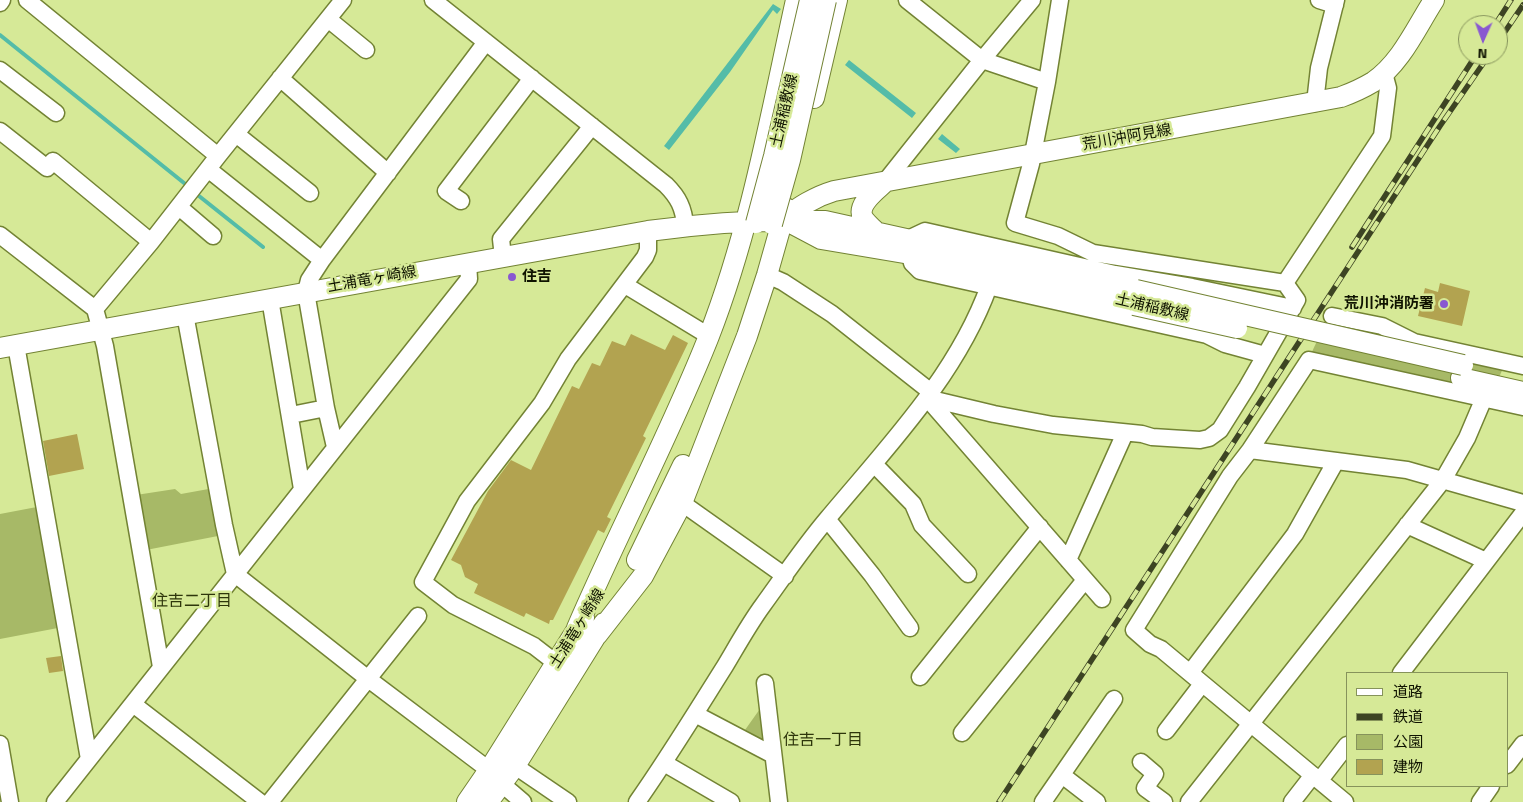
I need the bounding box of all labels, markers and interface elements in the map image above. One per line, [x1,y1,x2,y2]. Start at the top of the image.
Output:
north arrow [1458,15,1508,65]
text: N [1477,44,1488,65]
street label: 土浦稲敷線 [768,72,802,150]
street label: 荒川沖阿見線 [1081,121,1173,155]
street label: 土浦竜ヶ崎線 [326,263,418,297]
place label: 住吉 [522,268,552,286]
marker: 住吉 [506,271,518,283]
street label: 土浦稲敷線 [1113,291,1191,325]
place label: 荒川沖消防署 [1344,295,1434,313]
marker: 荒川沖消防署 [1438,298,1450,310]
street label: 土浦竜ヶ崎線 [547,586,609,672]
district label: 住吉二丁目 [152,592,232,612]
legend [1346,672,1508,787]
text: 道路 [1393,680,1423,703]
text: 鉄道 [1393,705,1423,728]
text: 公園 [1393,730,1423,753]
district label: 住吉一丁目 [783,731,863,751]
text: 建物 [1393,755,1423,778]

